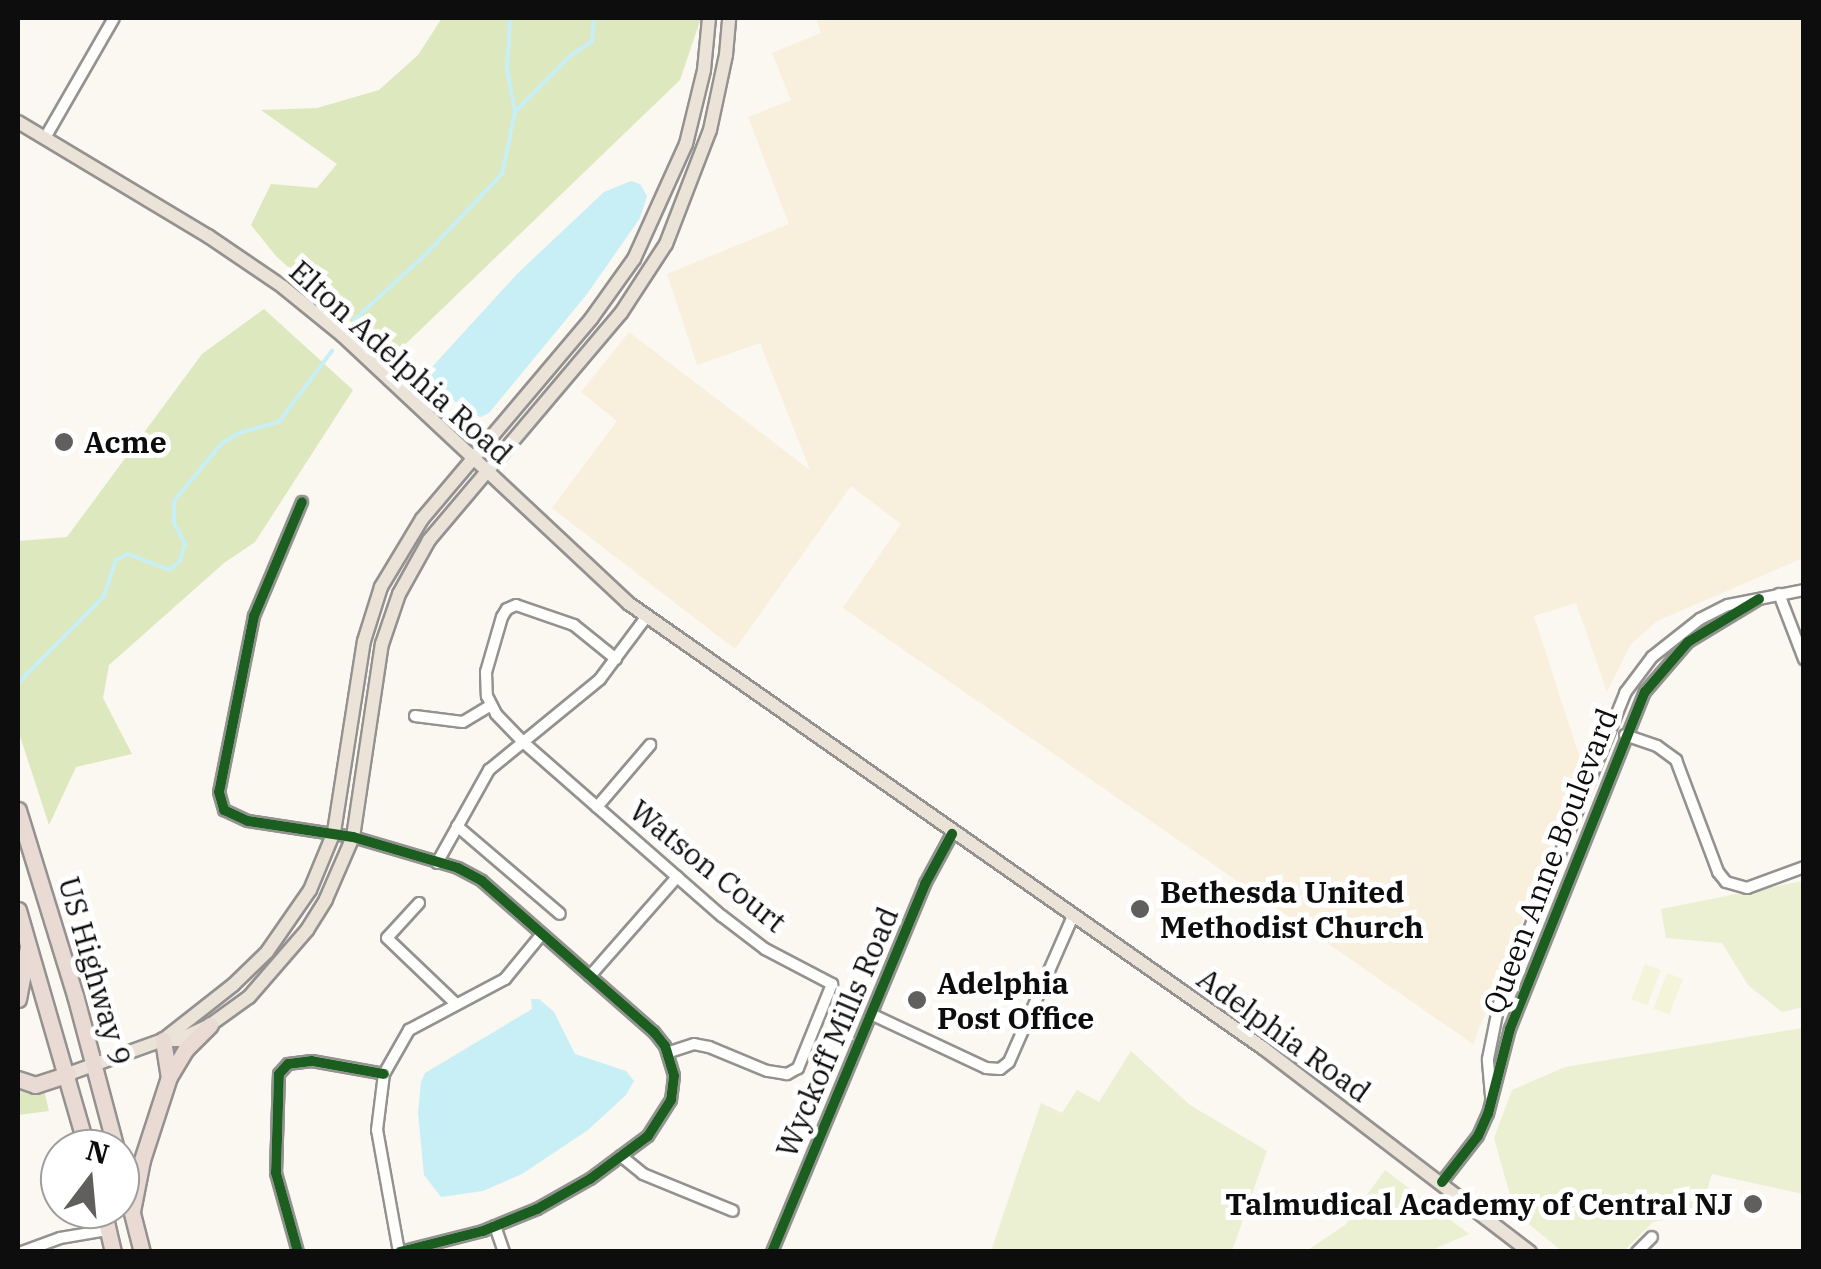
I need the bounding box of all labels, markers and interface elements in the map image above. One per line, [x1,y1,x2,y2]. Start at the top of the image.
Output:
street label: Elton Adelphia Road [282,253,520,471]
place label: Acme [84,424,167,460]
marker: Acme [53,431,75,453]
street label: Queen Anne Boulevard [1475,703,1625,1019]
street label: Watson Court [623,792,793,940]
street label: US Highway 9 [51,873,139,1069]
place label: Bethesda United Methodist Church [1160,874,1424,944]
marker: Bethesda United Methodist Church [1129,898,1151,920]
street label: Wyckoff Mills Road [768,902,906,1162]
street label: Adelphia Road [1190,960,1378,1110]
place label: Adelphia Post Office [937,965,1094,1036]
marker: Adelphia Post Office [906,989,928,1011]
north arrow [40,1129,140,1229]
text: N [82,1131,114,1172]
place label: Talmudical Academy of Central NJ [1225,1186,1733,1222]
marker: Talmudical Academy of Central NJ [1742,1193,1764,1215]

